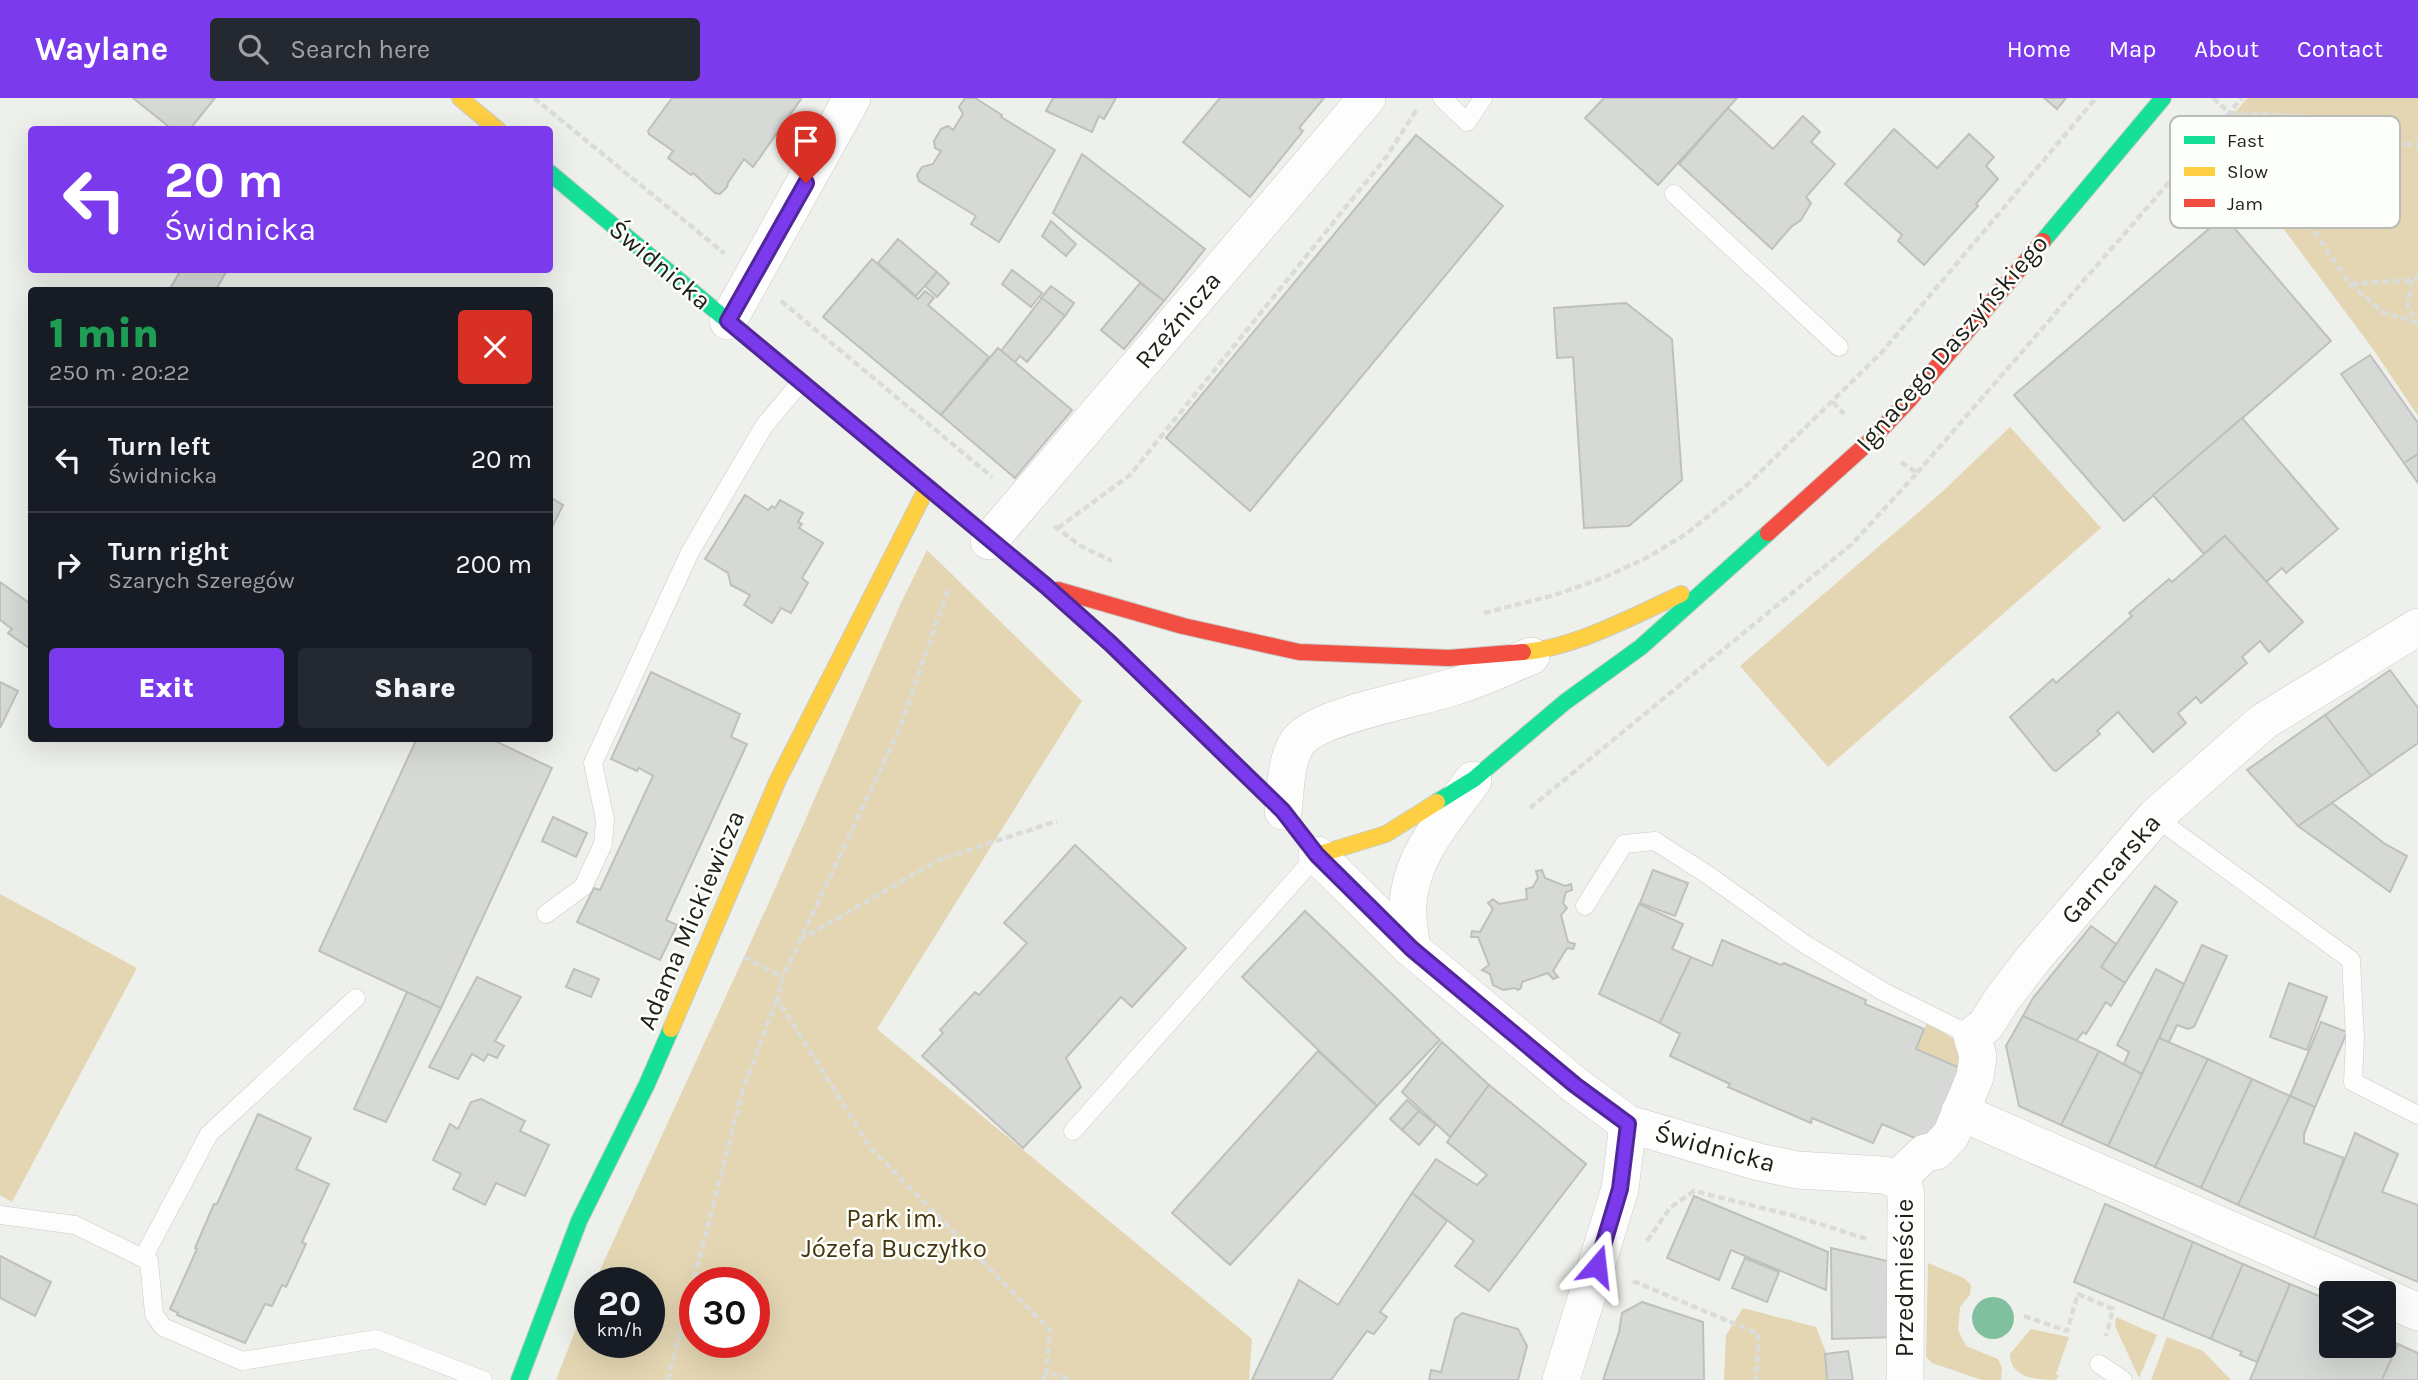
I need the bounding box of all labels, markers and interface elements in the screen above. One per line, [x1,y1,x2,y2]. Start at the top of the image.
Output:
search box [210,18,700,81]
text: Waylane [35,30,168,68]
icon: search [234,30,272,68]
text: Search here [290,34,430,65]
text: Home [2007,35,2071,63]
text: Map [2109,35,2156,63]
text: About [2194,35,2259,63]
text: Contact [2297,35,2383,63]
pin [776,111,836,183]
legend [2170,116,2400,228]
icon: arrive [787,122,825,160]
text: Fast [2227,130,2264,152]
text: 20 m [164,152,284,209]
icon: left [49,154,140,245]
text: Slow [2227,161,2268,183]
text: Jam [2227,193,2263,215]
text: Świdnicka [164,211,316,248]
street label: Świdnicka [603,213,718,317]
street label: Ignacego Daszyńskiego [1849,228,2055,458]
street label: Rzeźnicza [1128,265,1228,375]
text: 1 min [49,308,159,358]
button: close [458,310,532,384]
text: 250 m · 20:22 [49,359,190,386]
text: Turn left [108,431,210,462]
icon: left [49,441,87,479]
text: 20 m [471,444,532,475]
text: Świdnicka [108,462,217,489]
text: Turn right [108,536,229,567]
icon: right [49,546,87,584]
text: 200 m [456,549,532,580]
text: Szarych Szeregów [108,567,295,594]
button: Exit [49,648,284,728]
button: Share [298,648,532,728]
street label: Adama Mickiewicza [631,806,751,1034]
street label: Garncarska [2055,808,2167,930]
street label: Świdnicka [1651,1116,1779,1179]
street label: Przedmieście [1889,1199,1920,1357]
park label: Park im. Józefa Buczyłko [801,1203,987,1264]
position arrow [1560,1229,1634,1303]
speed limit sign: 30 [679,1267,770,1358]
map controls [2319,1281,2396,1358]
button: layers [2319,1281,2396,1358]
text: 20 [598,1283,641,1324]
text: km/h [597,1319,642,1341]

